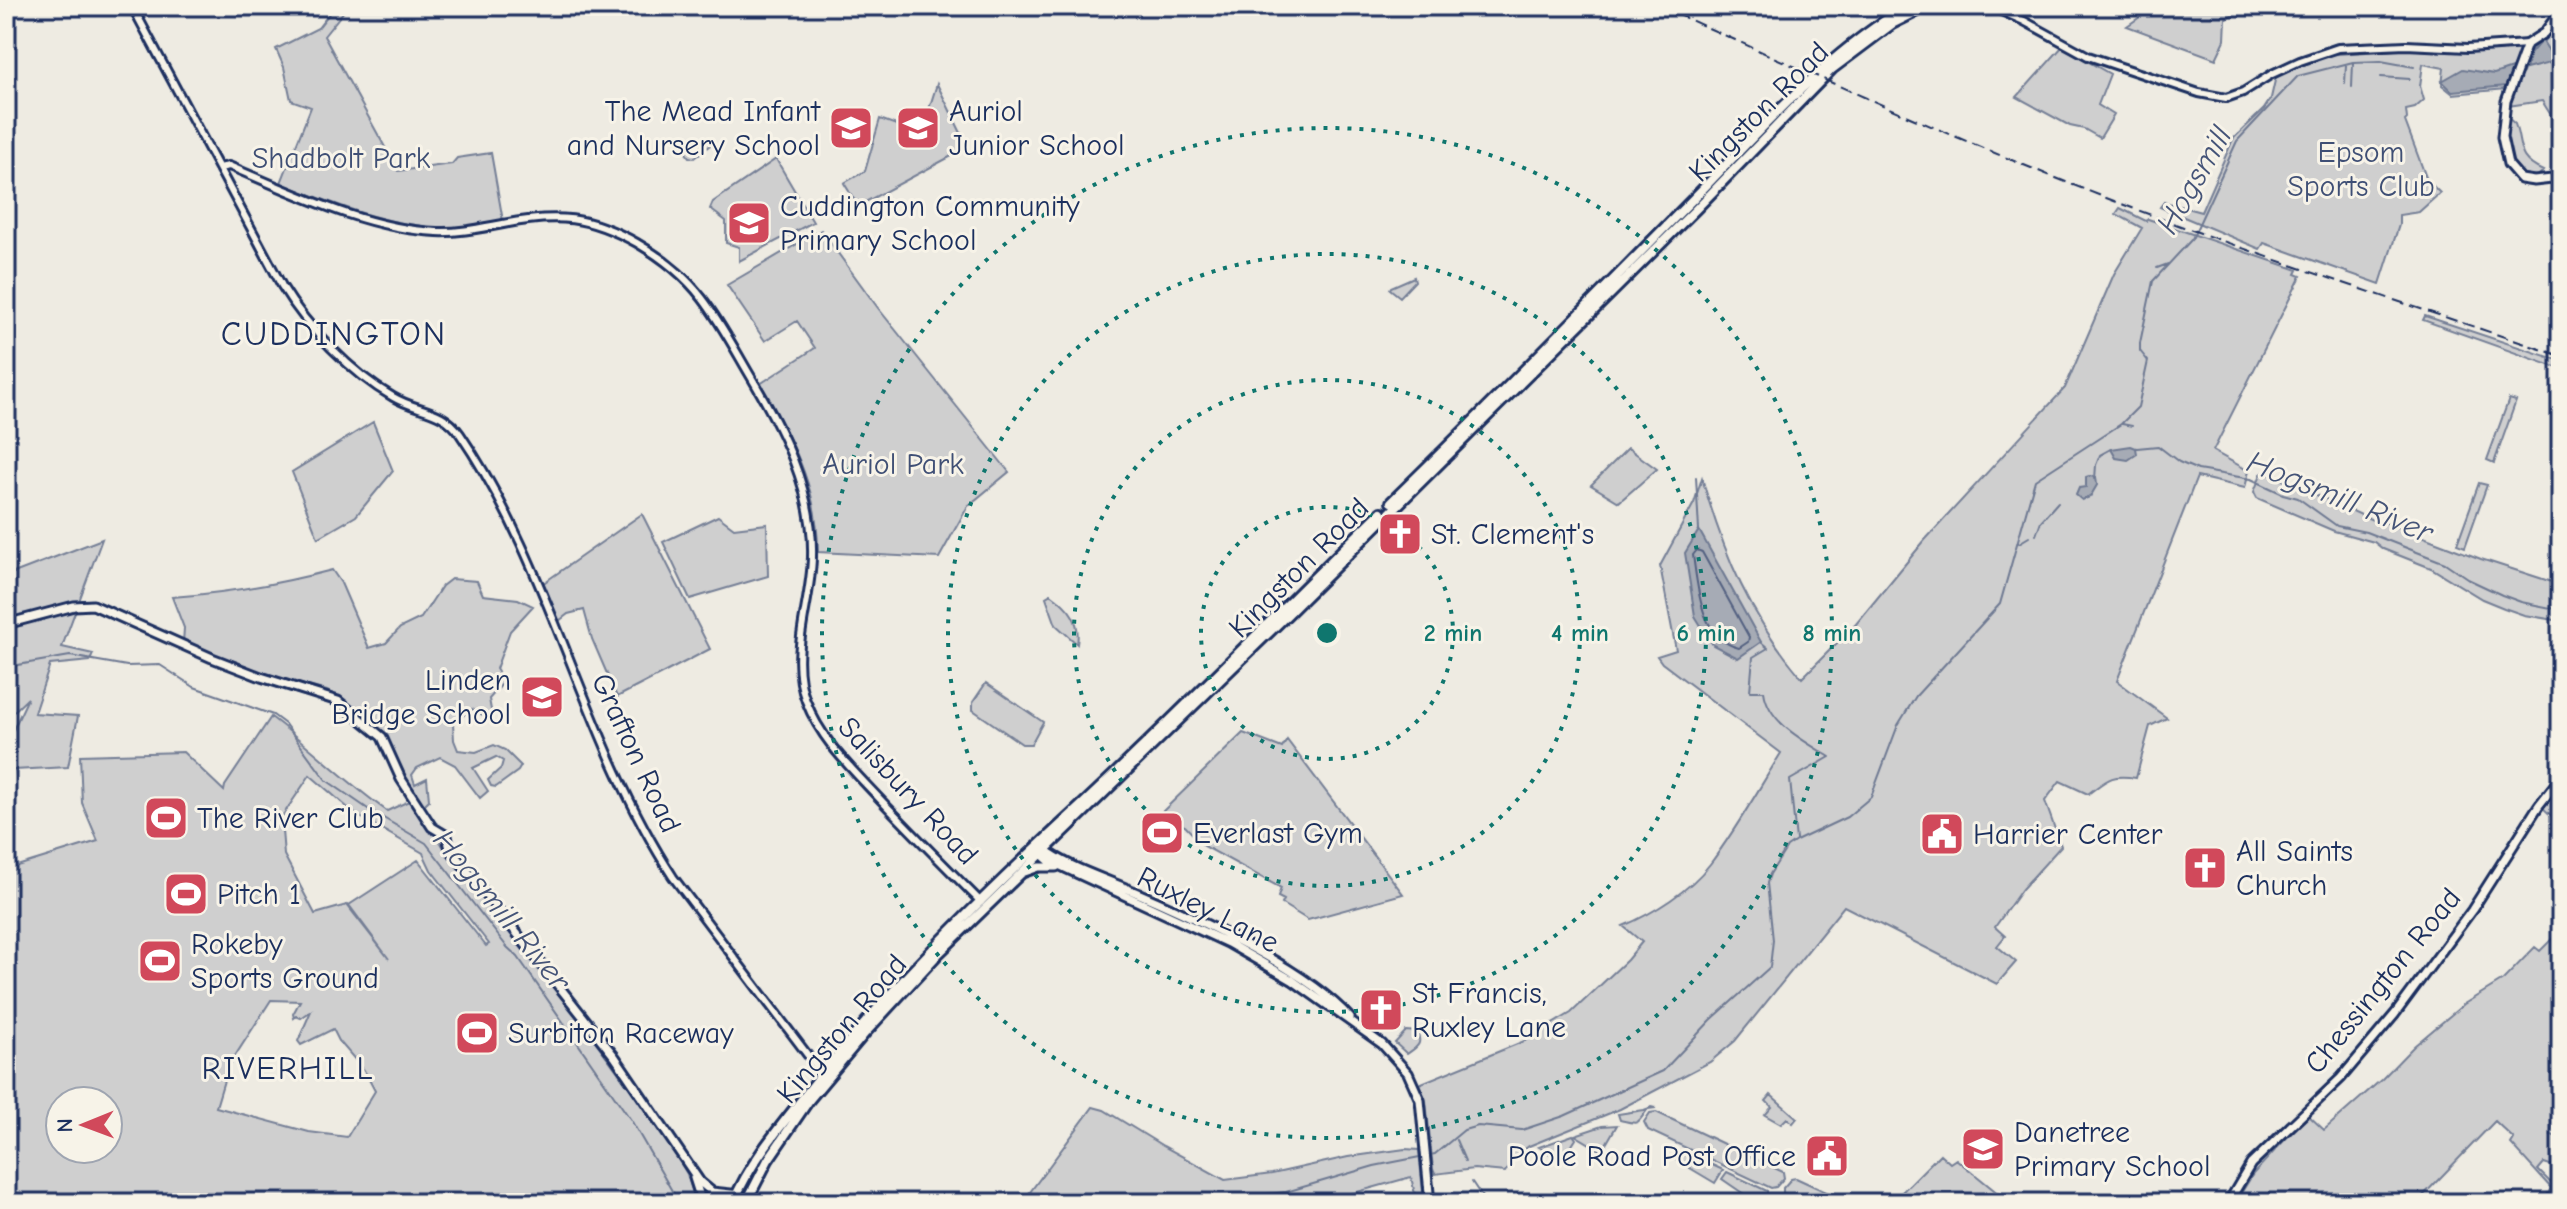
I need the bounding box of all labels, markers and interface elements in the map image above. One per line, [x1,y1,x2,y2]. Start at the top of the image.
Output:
street label: Kingston Road [1682,35,1836,189]
place label: The Mead Infant and Nursery School [567,94,821,163]
place label: Auriol Junior School [949,94,1125,163]
school or university icon: The Mead Infant and Nursery School [827,104,875,152]
school or university icon: Auriol Junior School [894,104,942,152]
water label: Hogsmill [2149,119,2240,240]
park label: Epsom Sports Club [2287,135,2435,204]
park label: Shadbolt Park [252,141,431,176]
place label: Cuddington Community Primary School [780,189,1080,258]
school or university icon: Cuddington Community Primary School [725,199,773,247]
district label: CUDDINGTON [221,314,447,354]
water label: Hogsmill River [2242,443,2439,552]
park label: Auriol Park [822,447,964,482]
street label: Kingston Road [1222,491,1376,645]
church icon: St. Clement's [1376,510,1424,558]
place label: St. Clement's [1431,517,1594,552]
centre of rings [1313,619,1341,647]
text: 2 min [1424,619,1482,647]
text: 4 min [1551,619,1609,647]
text: 6 min [1676,619,1736,647]
text: 8 min [1803,619,1861,647]
place label: Linden Bridge School [331,663,511,732]
street label: Grafton Road [584,668,688,838]
school or university icon: Linden Bridge School [518,673,566,721]
street label: Salisbury Road [831,710,985,872]
sports icon: The River Club [142,794,190,842]
place label: The River Club [197,801,384,836]
sports icon: Everlast Gym [1138,809,1186,857]
public building icon: Harrier Center [1918,810,1966,858]
place label: Everlast Gym [1193,816,1363,851]
place label: Harrier Center [1973,817,2163,852]
water label: Hogsmill River [426,822,579,999]
place label: All Saints Church [2236,834,2353,903]
church icon: All Saints Church [2181,844,2229,892]
street label: Ruxley Lane [1131,859,1285,961]
sports icon: Pitch 1 [162,870,210,918]
place label: Pitch 1 [217,877,301,912]
street label: Chessington Road [2297,881,2469,1081]
place label: Rokeby Sports Ground [191,927,379,996]
sports icon: Rokeby Sports Ground [136,937,184,985]
street label: Kingston Road [770,947,914,1111]
place label: St Francis, Ruxley Lane [1412,976,1566,1045]
church icon: St Francis, Ruxley Lane [1357,986,1405,1034]
sports icon: Surbiton Raceway [453,1009,501,1057]
place label: Surbiton Raceway [508,1016,734,1051]
district label: RIVERHILL [202,1050,374,1087]
north arrow [44,1085,124,1165]
place label: Danetree Primary School [2014,1115,2211,1184]
text: N [52,1118,78,1133]
school or university icon: Danetree Primary School [1959,1125,2007,1173]
public building icon: Poole Road Post Office [1803,1132,1851,1180]
place label: Poole Road Post Office [1508,1139,1796,1174]

